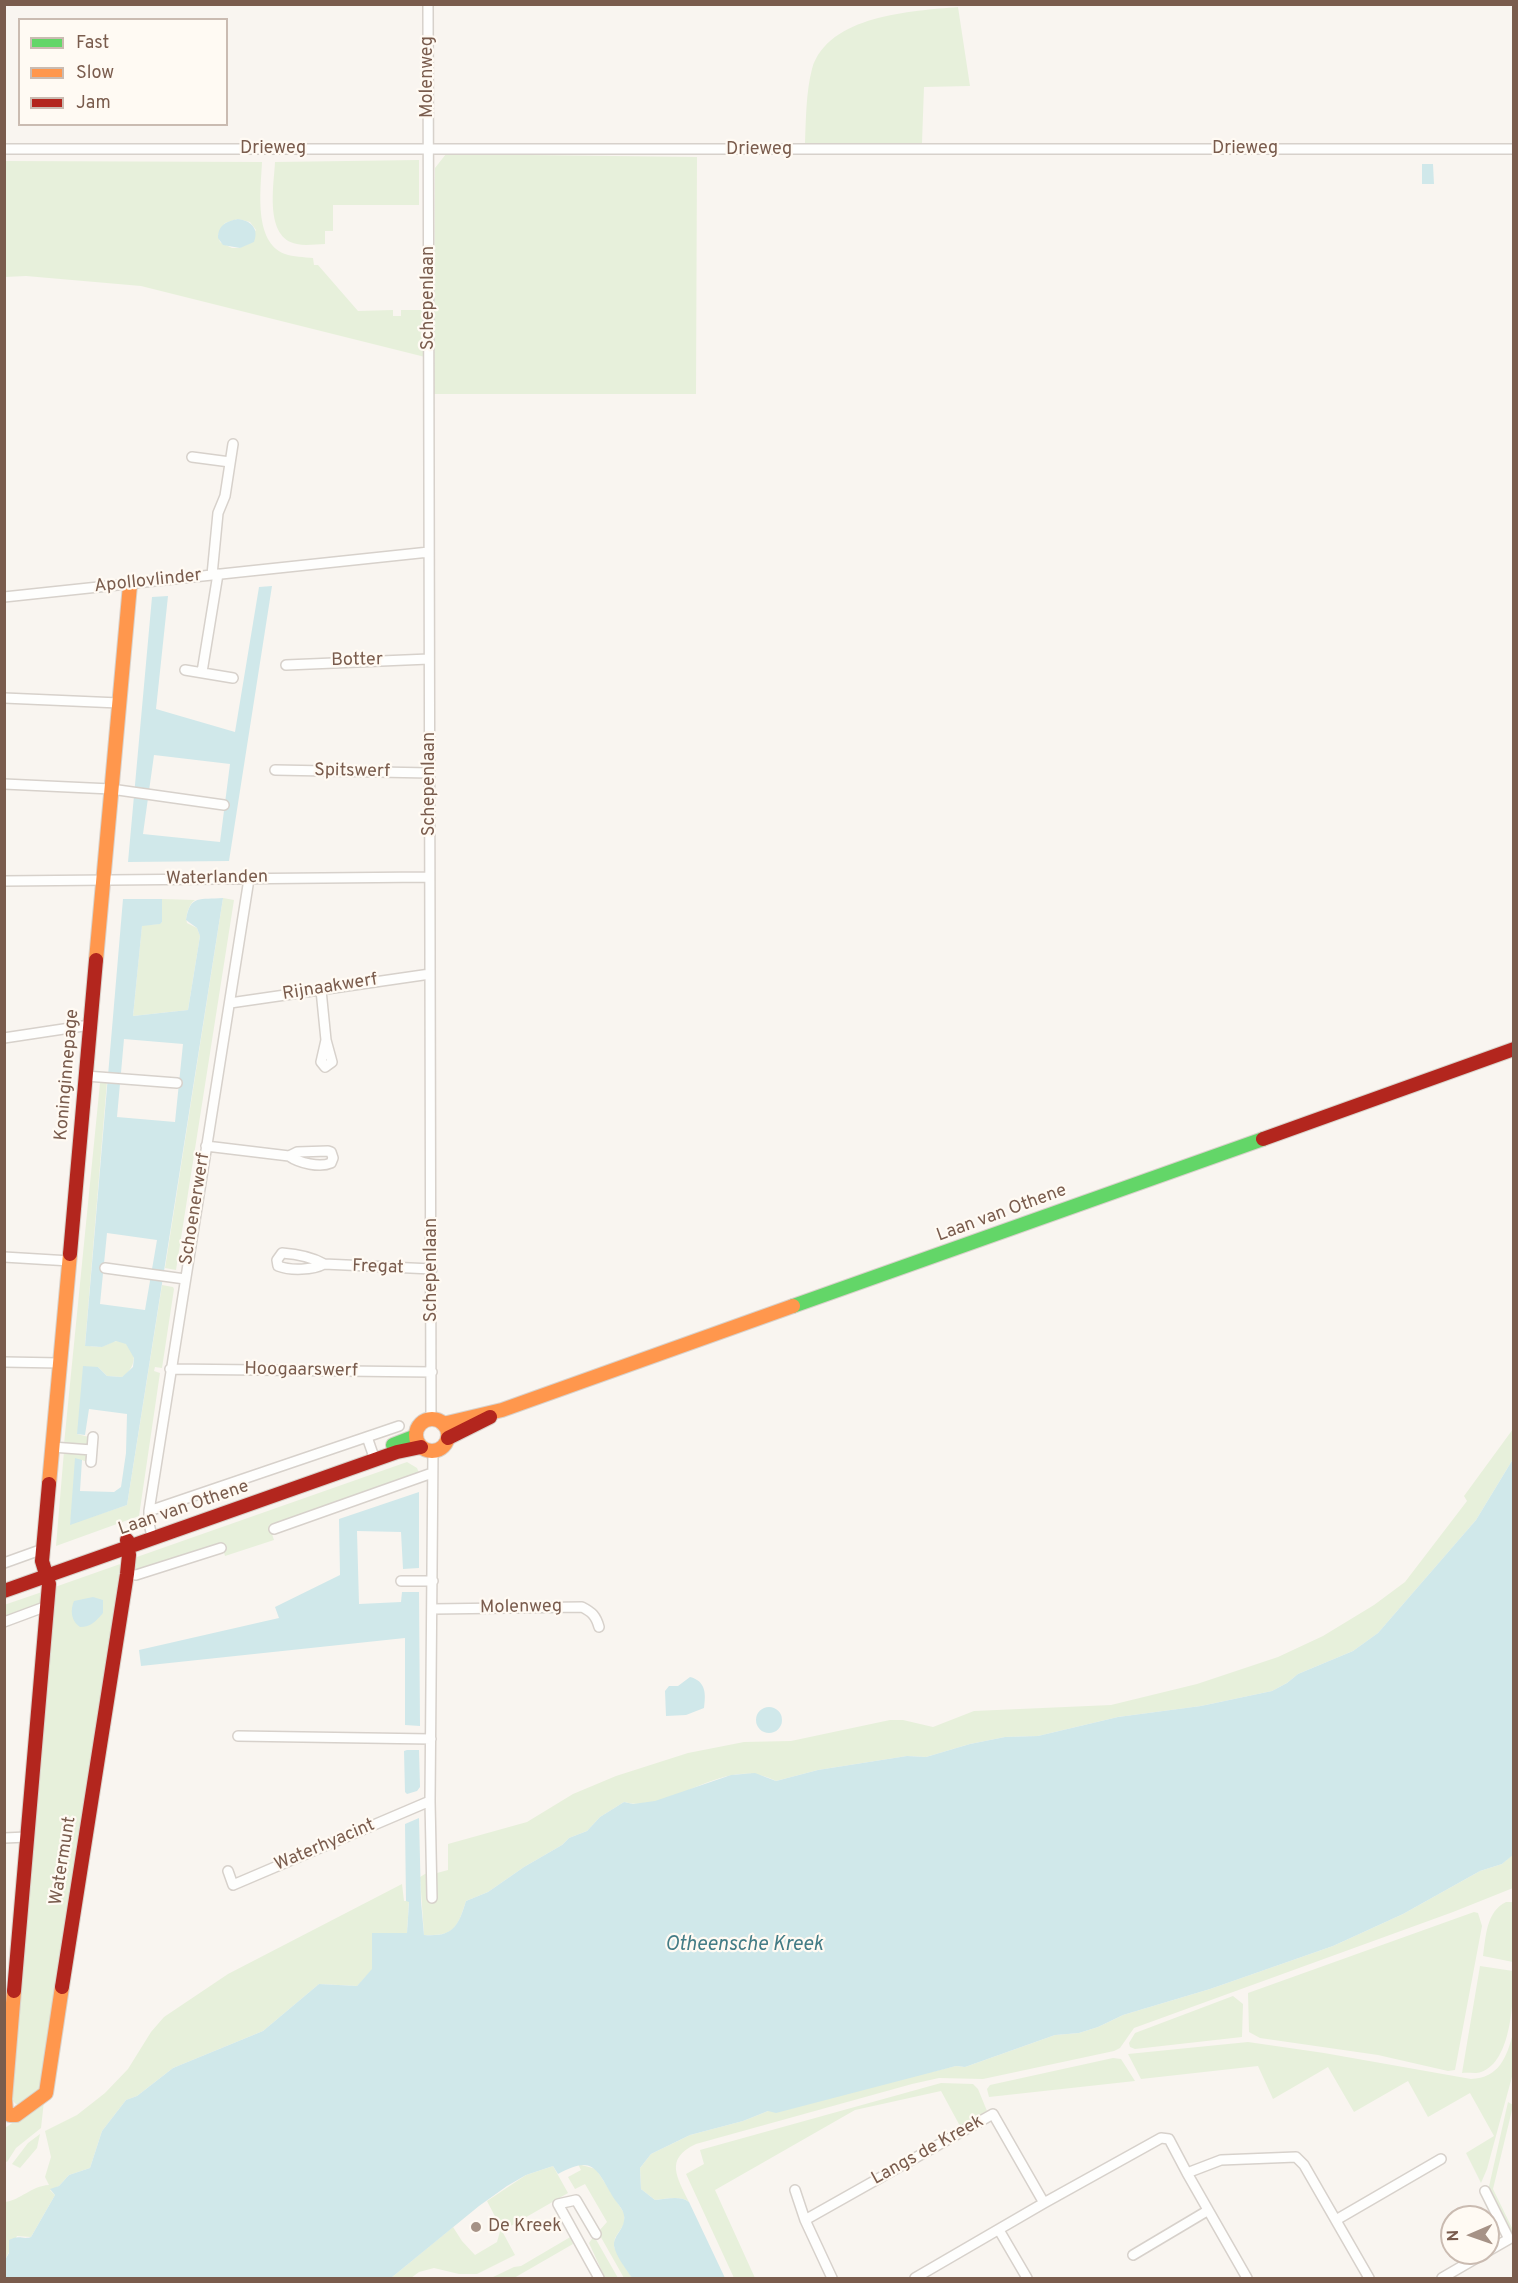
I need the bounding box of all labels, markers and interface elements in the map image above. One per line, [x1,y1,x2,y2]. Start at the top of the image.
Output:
legend [18,18,228,126]
text: Fast [76,32,109,55]
street label: Molenweg [417,36,439,118]
text: Slow [76,62,114,85]
text: Jam [76,92,111,115]
street label: Drieweg [240,138,306,160]
street label: Drieweg [1212,138,1278,160]
street label: Drieweg [726,139,792,161]
street label: Schepenlaan [418,246,440,350]
street label: Apollovlinder [93,566,203,598]
street label: Botter [331,650,383,672]
street label: Schepenlaan [419,732,441,836]
street label: Spitswerf [314,761,390,783]
street label: Waterlanden [166,867,268,891]
street label: Rijnaakwerf [281,970,379,1006]
street label: Koninginnepage [52,1008,84,1142]
street label: Schoenerwerf [176,1151,216,1267]
street label: Laan van Othene [934,1181,1070,1247]
street label: Schepenlaan [421,1218,443,1322]
street label: Fregat [352,1256,404,1280]
street label: Hoogaarswerf [244,1359,358,1383]
street label: Laan van Othene [116,1477,252,1541]
street label: Molenweg [480,1596,562,1620]
street label: Watermunt [46,1815,82,1907]
street label: Waterhyacint [272,1815,378,1877]
water label: Otheensche Kreek [665,1934,823,1958]
street label: Langs de Kreek [868,2111,988,2191]
north arrow [1440,2205,1500,2265]
place label: De Kreek [488,2216,562,2238]
marker: De Kreek [469,2220,483,2234]
text: N [1444,2229,1464,2242]

